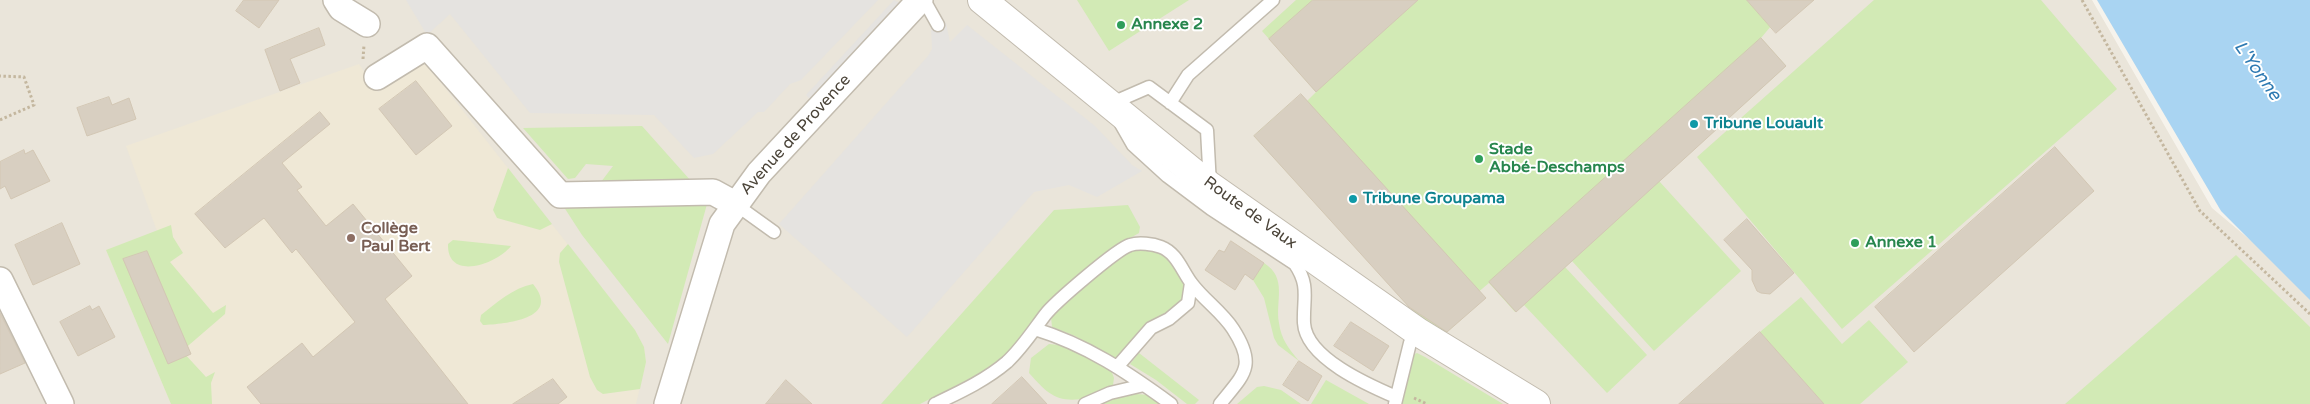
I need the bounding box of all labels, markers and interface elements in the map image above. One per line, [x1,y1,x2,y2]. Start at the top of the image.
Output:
place label: Annexe 2 [1131,15,1203,35]
marker: Annexe 2 [1115,19,1127,31]
water label: L'Yonne [2229,37,2285,105]
street label: Avenue de Provence [737,71,855,199]
place label: Tribune Louault [1704,114,1823,134]
marker: Tribune Louault [1688,118,1700,130]
place label: Stade Abbé-Deschamps [1489,140,1625,178]
marker: Stade Abbé-Deschamps [1473,153,1485,165]
street label: Route de Vaux [1200,173,1300,253]
place label: Tribune Groupama [1363,189,1505,209]
marker: Tribune Groupama [1347,193,1359,205]
place label: Collège Paul Bert [361,219,430,257]
marker: Collège Paul Bert [345,232,357,244]
place label: Annexe 1 [1865,233,1937,253]
marker: Annexe 1 [1849,237,1861,249]

